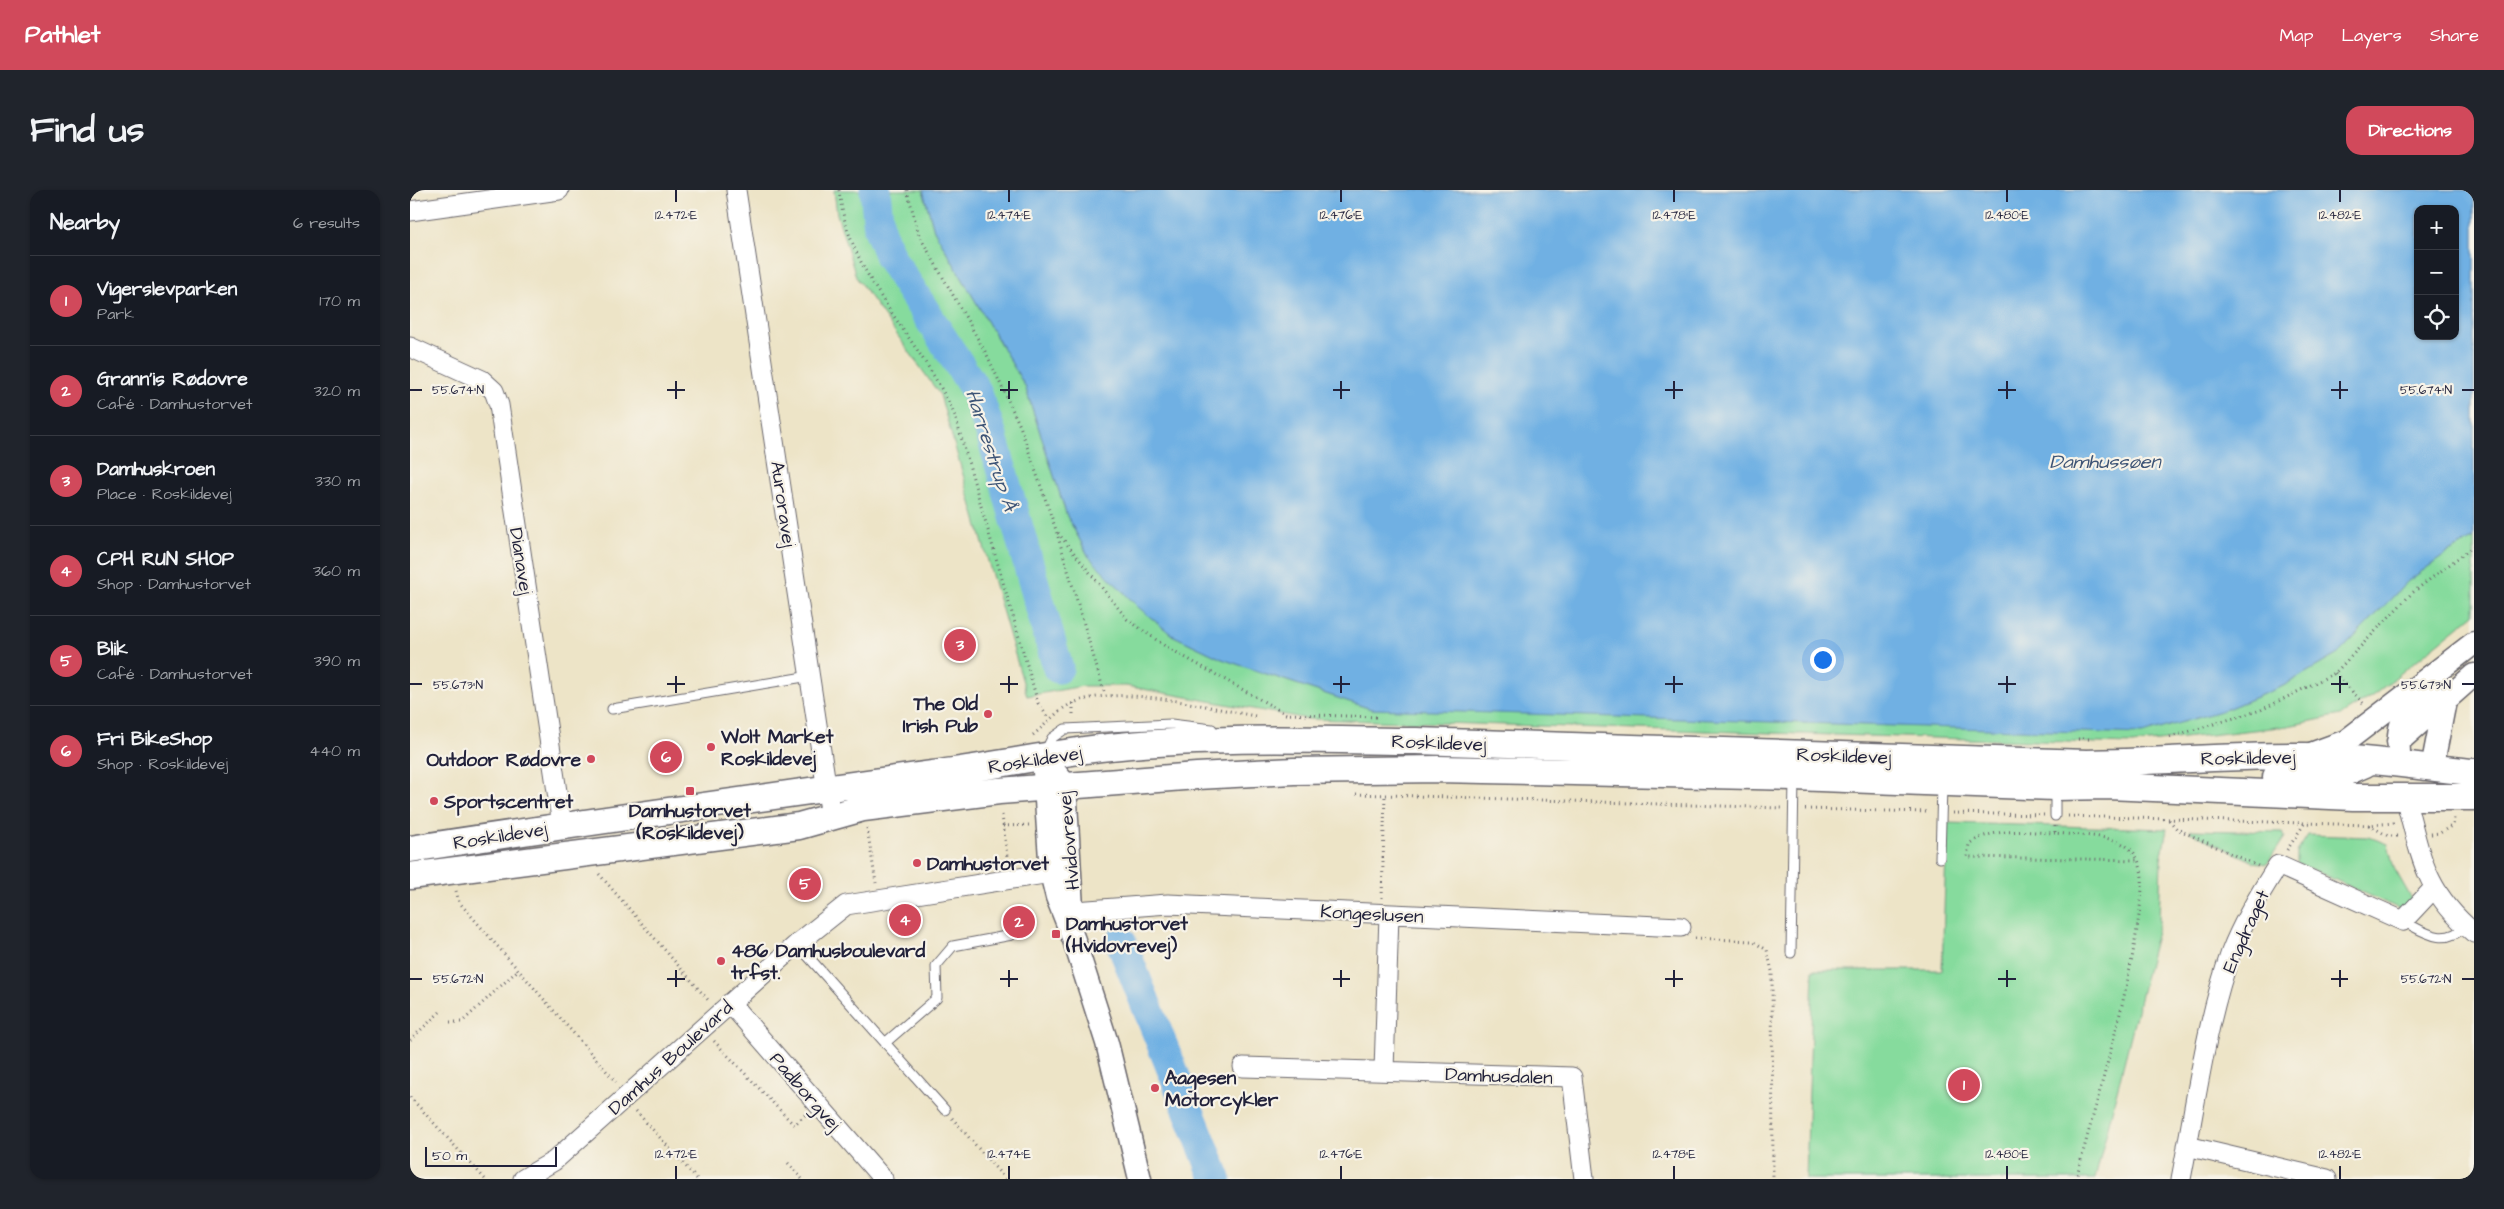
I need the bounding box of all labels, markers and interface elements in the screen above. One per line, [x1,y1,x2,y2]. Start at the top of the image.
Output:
text: Pathlet [25,18,101,52]
text: Map [2279,23,2313,48]
text: Layers [2341,23,2402,48]
text: Share [2430,23,2479,48]
text: Find us [30,106,144,155]
button: Directions [2346,106,2474,155]
map controls [2414,205,2459,340]
button: + [2414,205,2459,250]
text: 12.472°E [655,207,697,224]
text: 12.474°E [987,207,1031,224]
text: 12.476°E [1320,207,1362,224]
text: 12.478°E [1652,207,1696,224]
text: 12.480°E [1985,207,2029,224]
text: 12.482°E [2319,207,2361,224]
text: Nearby [50,208,120,237]
text: 6 results [293,212,360,234]
button: − [2414,250,2459,295]
text: Vigerslevparken [97,276,237,303]
text: 1 [65,290,67,312]
text: 170 m [319,290,360,312]
button: locate [2414,295,2459,340]
text: Park [97,303,134,325]
text: Grann'is Rødovre [97,366,248,393]
text: 2 [61,380,71,402]
text: 320 m [314,380,360,402]
text: 55.674°N [432,382,484,399]
text: 55.674°N [2400,382,2452,399]
water label: Harrestrup Å [958,386,1024,516]
text: Café · Damhustorvet [97,393,252,415]
water label: Damhussøen [2050,448,2162,476]
text: Damhuskroen [97,456,215,483]
street label: Auroravej [763,459,802,550]
text: 3 [62,470,70,492]
text: 330 m [315,470,360,492]
text: Place · Roskildevej [97,483,232,505]
street label: Dianavej [502,526,539,597]
text: CPH RUN SHOP [97,546,234,573]
text: 4 [61,560,71,582]
text: 360 m [313,560,360,582]
text: Shop · Damhustorvet [97,573,251,595]
pin: 3 [944,626,976,664]
text: Blik [97,636,128,663]
your location [1810,647,1836,673]
text: 5 [60,650,72,672]
text: 390 m [314,650,360,672]
text: Café · Damhustorvet [97,663,252,685]
text: 55.673°N [433,677,483,694]
text: 55.673°N [2401,677,2451,694]
place label: The Old Irish Pub [903,691,978,740]
marker: The Old Irish Pub [982,708,994,720]
place label: Wolt Market Roskildevej [720,724,834,773]
text: Fri BikeShop [97,726,212,753]
street label: Roskildevej [1391,728,1487,759]
pin: 6 [650,738,682,776]
text: 6 [61,740,71,762]
text: 440 m [309,740,360,762]
street label: Roskildevej [986,740,1085,781]
marker: Wolt Market Roskildevej [705,741,717,753]
street label: Roskildevej [1796,741,1892,772]
street label: Roskildevej [2200,744,2296,773]
place label: Outdoor Rødovre [426,747,582,774]
text: Shop · Roskildevej [97,753,228,775]
marker: Outdoor Rødovre [585,753,597,765]
marker: Damhustorvet (Roskildevej) [684,785,696,797]
place label: Sportscentret [443,789,573,816]
street label: Hvidovrevej [1052,790,1087,891]
marker: Sportscentret [428,795,440,807]
place label: Damhustorvet (Roskildevej) [629,798,751,847]
street label: Roskildevej [451,816,550,857]
place label: Damhustorvet [927,851,1049,878]
marker: Damhustorvet [911,857,923,869]
pin: 5 [789,865,821,903]
street label: Engdraget [2216,886,2278,978]
street label: Kongeslusen [1320,898,1424,932]
pin: 4 [889,901,921,939]
pin: 2 [1003,903,1035,941]
place label: Damhustorvet (Hvidovrevej) [1065,911,1188,960]
marker: Damhustorvet (Hvidovrevej) [1050,928,1062,940]
place label: 486 Damhusboulevard trfst. [730,938,925,987]
marker: 486 Damhusboulevard trfst. [715,955,727,967]
text: 55.672°N [433,971,484,988]
text: 55.672°N [2401,971,2452,988]
street label: Damhus Boulevard [603,994,740,1122]
street label: Padborgvej [762,1047,847,1138]
street label: Damhusdalen [1445,1061,1553,1092]
place label: Aagesen Motorcykler [1165,1065,1279,1115]
pin: 1 [1948,1066,1980,1104]
marker: Aagesen Motorcykler [1149,1082,1161,1094]
scale bar [425,1144,558,1167]
text: 50 m [432,1146,467,1166]
text: 12.472°E [655,1146,697,1163]
text: 12.474°E [987,1146,1031,1163]
text: 12.476°E [1320,1146,1362,1163]
text: 12.478°E [1652,1146,1696,1163]
text: 12.480°E [1985,1146,2029,1163]
text: 12.482°E [2319,1146,2361,1163]

